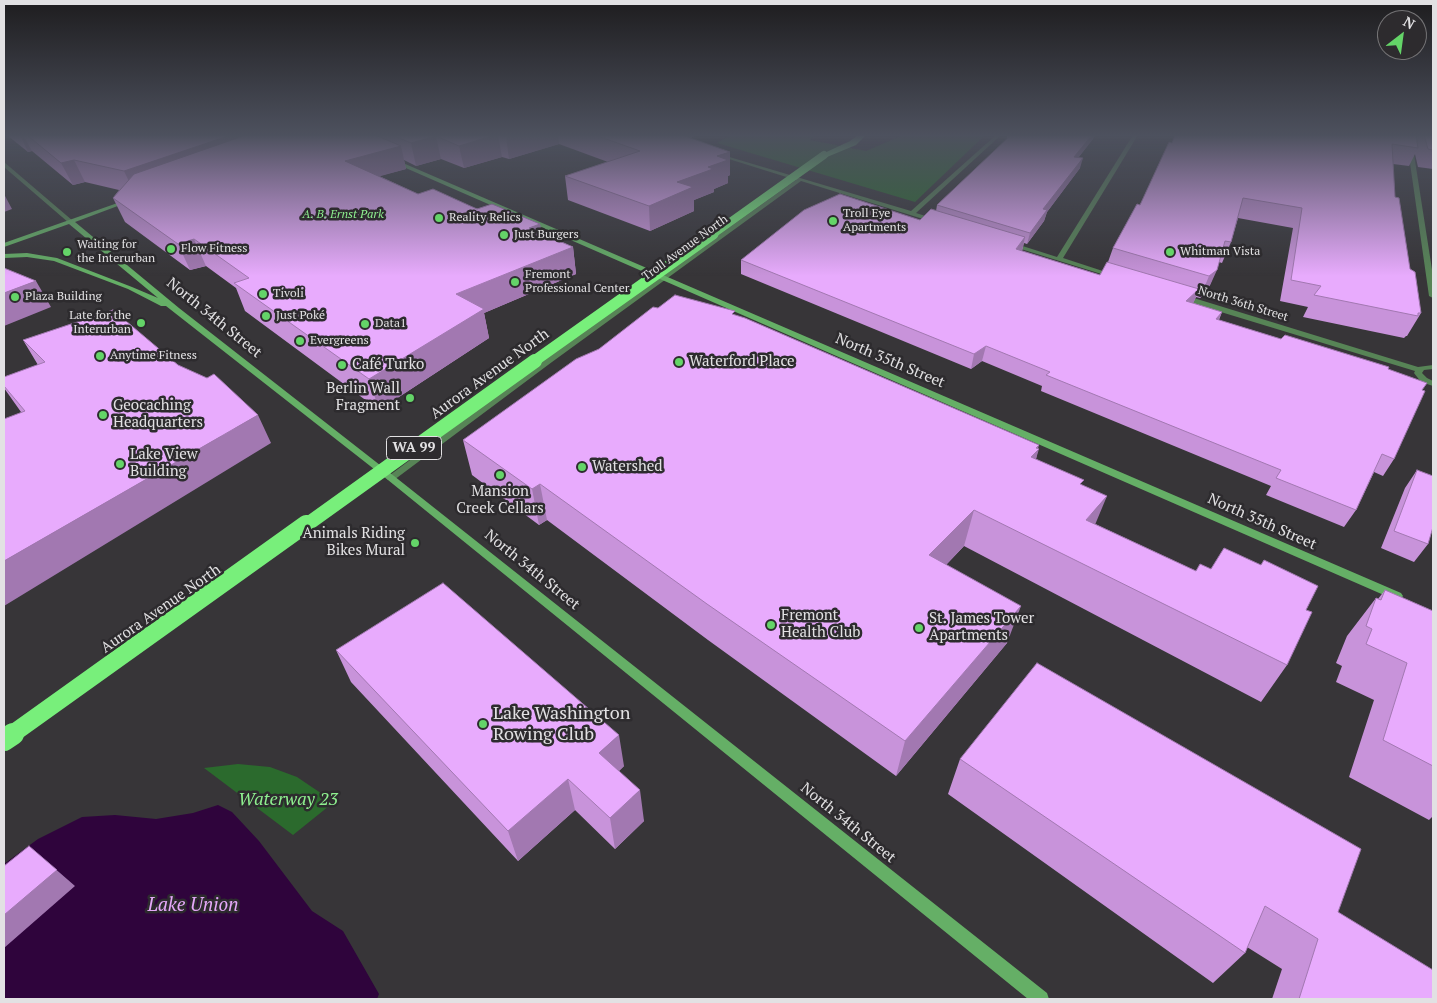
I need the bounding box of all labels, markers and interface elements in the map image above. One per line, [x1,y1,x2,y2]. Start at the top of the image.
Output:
north arrow [1377,10,1427,60]
text: N [1400,12,1419,33]
place label: Troll Eye Apartments [843,207,906,235]
park label: A. B. Ernst Park [302,208,384,222]
place label: Reality Relics [449,211,521,225]
marker: Reality Relics [433,212,445,224]
street label: Troll Avenue North [639,212,731,284]
marker: Troll Eye Apartments [827,215,839,227]
place label: Just Burgers [514,228,579,242]
marker: Just Burgers [498,229,510,241]
place label: Waiting for the Interurban [77,238,155,266]
place label: Flow Fitness [181,242,247,256]
marker: Flow Fitness [165,243,177,255]
place label: Whitman Vista [1180,245,1260,259]
marker: Waiting for the Interurban [61,246,73,258]
marker: Whitman Vista [1164,246,1176,258]
place label: Fremont Professional Center [525,268,629,296]
street label: North 34th Street [163,274,265,362]
marker: Fremont Professional Center [509,276,521,288]
street label: North 36th Street [1196,283,1290,325]
place label: Tivoli [273,287,304,301]
marker: Tivoli [257,288,269,300]
place label: Plaza Building [25,290,102,304]
marker: Plaza Building [9,291,21,303]
place label: Late for the Interurban [69,309,131,337]
place label: Just Poké [276,309,325,323]
marker: Just Poké [260,310,272,322]
marker: Late for the Interurban [135,317,147,329]
place label: Data1 [375,317,406,331]
marker: Data1 [359,318,371,330]
street label: Aurora Avenue North [427,325,553,423]
street label: North 35th Street [833,330,947,392]
place label: Evergreens [310,334,369,348]
marker: Evergreens [294,335,306,347]
place label: Anytime Fitness [110,349,197,363]
marker: Anytime Fitness [94,350,106,362]
place label: Waterford Place [689,353,795,371]
place label: Café Turko [352,356,424,374]
marker: Waterford Place [673,356,685,368]
marker: Café Turko [336,359,348,371]
place label: Berlin Wall Fragment [326,380,400,415]
marker: Berlin Wall Fragment [404,392,416,404]
place label: Geocaching Headquarters [113,397,203,432]
marker: Geocaching Headquarters [97,409,109,421]
road number: WA 99 [386,436,442,459]
place label: Lake View Building [130,446,198,481]
marker: Lake View Building [114,458,126,470]
place label: Watershed [592,458,663,476]
marker: Watershed [576,461,588,473]
marker: Mansion Creek Cellars [494,469,506,481]
place label: Mansion Creek Cellars [456,483,544,518]
street label: North 35th Street [1205,490,1319,554]
place label: Animals Riding Bikes Mural [302,525,405,560]
street label: North 34th Street [481,526,583,614]
marker: Animals Riding Bikes Mural [409,537,421,549]
street label: Aurora Avenue North [98,561,224,657]
place label: Fremont Health Club [781,607,861,642]
place label: St. James Tower Apartments [929,610,1034,645]
marker: Fremont Health Club [765,619,777,631]
marker: St. James Tower Apartments [913,622,925,634]
place label: Lake Washington Rowing Club [493,703,630,746]
marker: Lake Washington Rowing Club [477,718,489,730]
street label: North 34th Street [797,779,899,867]
park label: Waterway 23 [238,789,338,811]
water label: Lake Union [147,895,239,917]

